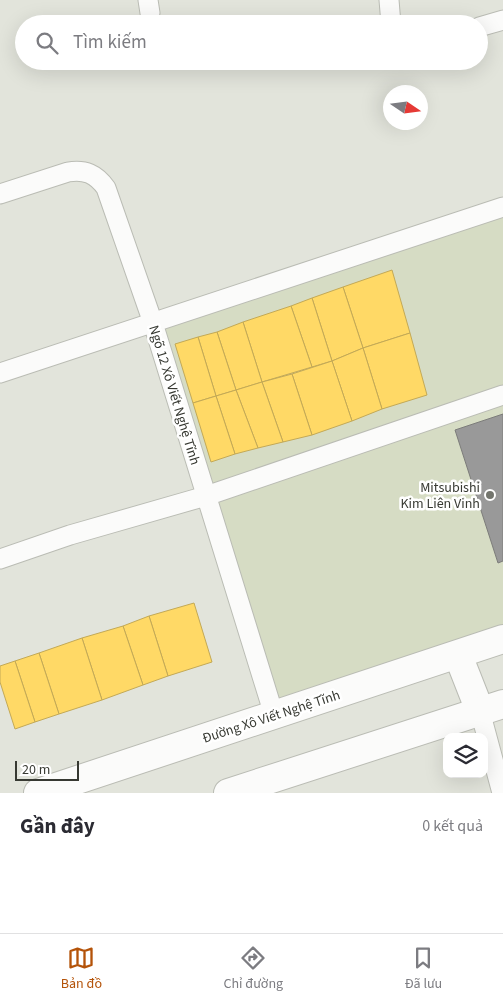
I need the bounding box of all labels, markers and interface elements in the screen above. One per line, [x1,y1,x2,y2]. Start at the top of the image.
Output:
search box [15,15,488,70]
icon: search [33,29,61,57]
text: Tìm kiếm [73,29,147,56]
north arrow [383,85,428,130]
street label: Ngõ 12 Xô Viết Nghệ Tĩnh [143,323,205,468]
place label: Mitsubishi Kim Liên Vinh [400,478,480,514]
marker: Mitsubishi Kim Liên Vinh [484,489,496,501]
street label: Đường Xô Viết Nghệ Tĩnh [200,685,343,749]
map controls [443,733,488,778]
button: layers [443,733,488,778]
scale bar [15,758,79,781]
text: 20 m [22,760,50,780]
text: Gần đây [20,811,95,841]
text: 0 kết quả [422,815,483,837]
tab: Bản đồ [61,944,102,994]
tab: Chỉ đường [224,944,283,994]
tab: Đã lưu [405,944,442,994]

